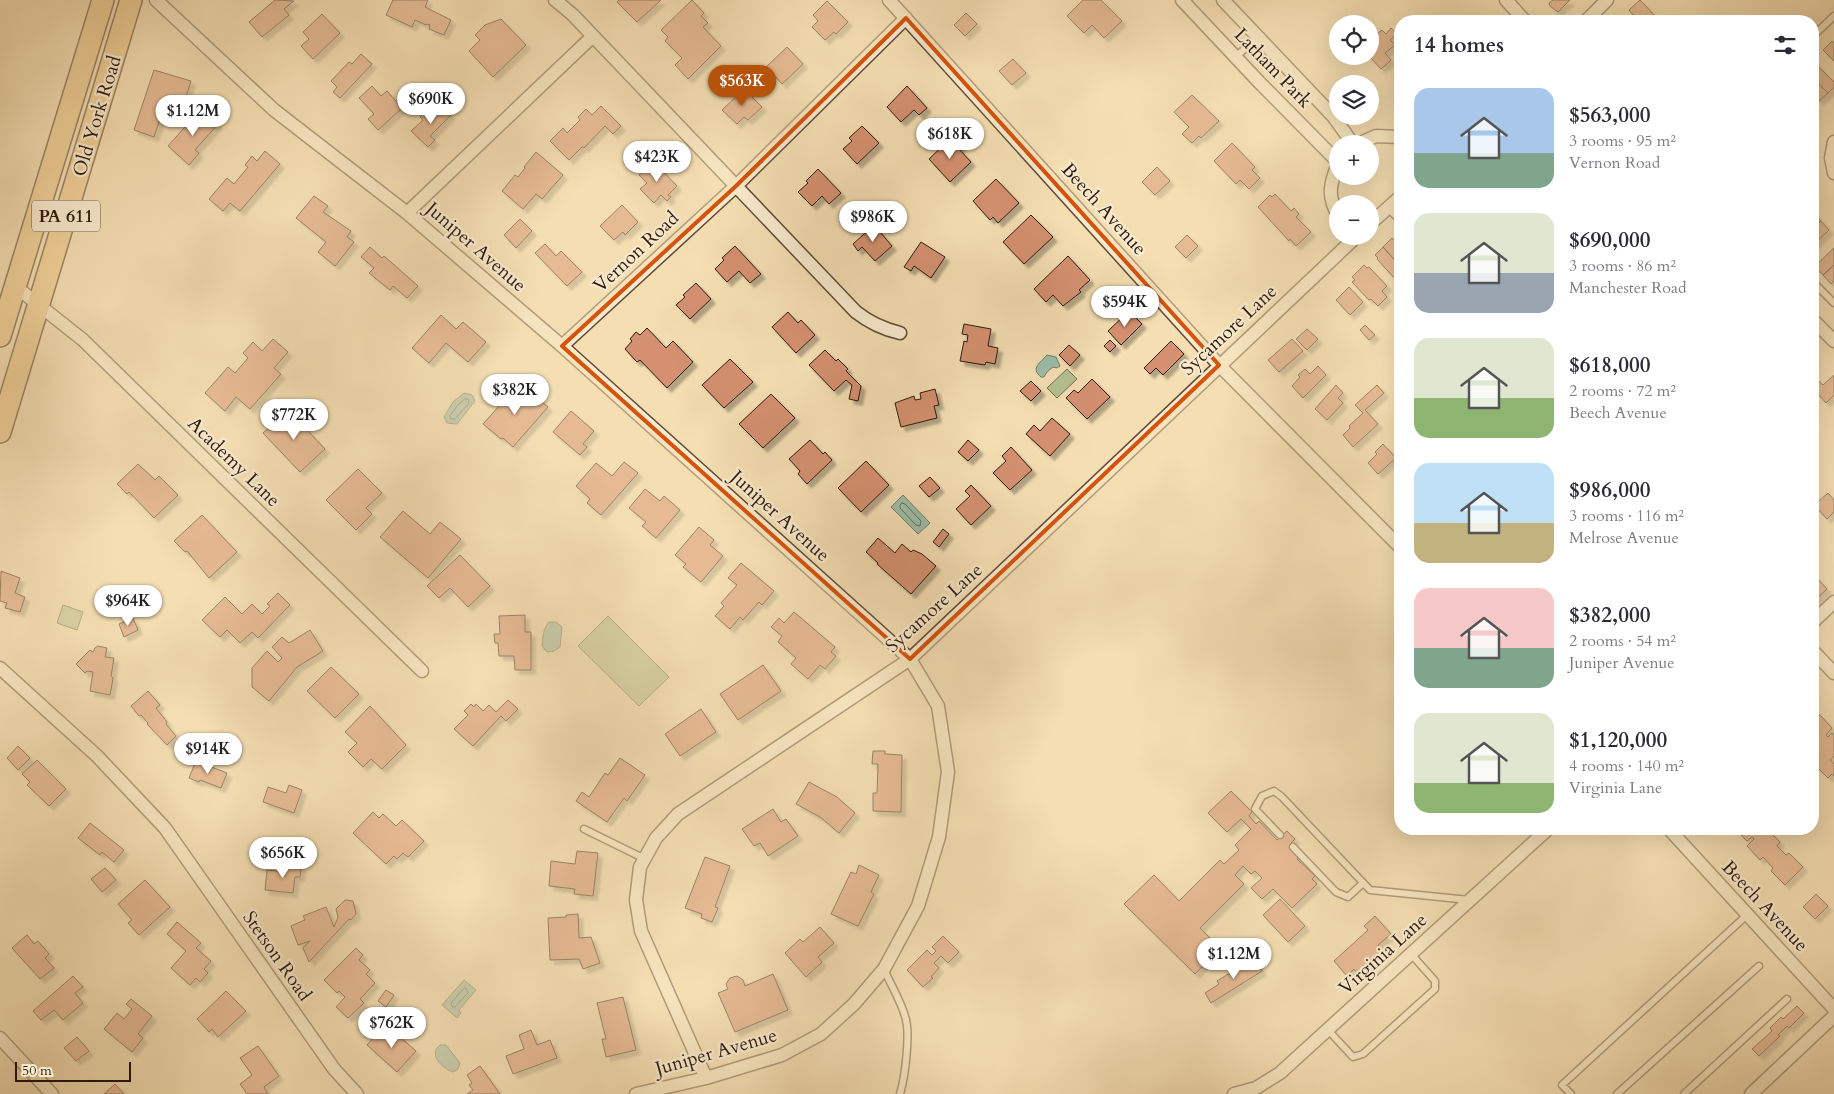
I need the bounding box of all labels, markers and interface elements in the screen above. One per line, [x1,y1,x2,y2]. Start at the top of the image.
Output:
map controls [1329,15,1379,245]
button: locate [1329,15,1379,65]
street label: Latham Park [1228,22,1318,114]
text: 14 homes [1414,31,1504,60]
icon: filters [1771,31,1799,59]
street label: Old York Road [66,52,128,180]
pin: $563K [707,64,777,107]
text: $563K [719,70,765,92]
button: layers [1329,75,1379,125]
pin: $690K [396,82,466,125]
text: $690K [408,88,454,110]
pin: $1.12M [152,94,234,137]
text: $1.12M [167,100,219,122]
text: $563,000 [1569,101,1650,130]
icon: home [1454,108,1514,168]
pin: $618K [915,118,985,160]
text: $618K [927,123,973,145]
text: 3 rooms · 95 m² [1569,130,1676,152]
button: + [1329,135,1379,185]
pin: $423K [622,140,692,183]
text: $423K [634,146,680,168]
text: Vernon Road [1569,152,1660,174]
street label: Beech Avenue [1056,157,1152,261]
street label: Juniper Avenue [418,194,532,298]
button: − [1329,195,1379,245]
road number: PA 611 [32,200,100,232]
pin: $986K [838,200,908,243]
street label: Vernon Road [588,206,684,298]
text: $986K [850,206,896,228]
text: $690,000 [1569,226,1650,255]
icon: home [1454,233,1514,293]
text: 3 rooms · 86 m² [1569,255,1676,277]
text: Manchester Road [1569,277,1686,299]
street label: Sycamore Lane [1175,279,1283,381]
pin: $594K [1090,286,1160,328]
text: $594K [1102,291,1148,313]
text: $618,000 [1569,351,1650,380]
icon: home [1454,358,1514,418]
pin: $382K [480,374,550,416]
text: $382K [492,379,538,401]
text: 2 rooms · 72 m² [1569,380,1676,402]
pin: $772K [259,398,329,441]
text: Beech Avenue [1569,402,1667,424]
text: $772K [271,404,317,426]
street label: Academy Lane [182,411,286,513]
street label: Juniper Avenue [722,462,835,568]
text: $986,000 [1569,476,1650,505]
icon: home [1454,483,1514,543]
text: 3 rooms · 116 m² [1569,505,1684,527]
text: Melrose Avenue [1569,527,1679,549]
street label: Sycamore Lane [880,557,988,659]
pin: $964K [93,584,163,627]
text: $964K [105,590,151,612]
text: $382,000 [1569,601,1650,630]
icon: home [1454,608,1514,668]
text: 2 rooms · 54 m² [1569,630,1676,652]
text: Juniper Avenue [1569,652,1675,674]
text: $1,120,000 [1569,726,1667,755]
pin: $914K [173,732,243,775]
icon: home [1454,733,1514,793]
text: $914K [185,738,231,760]
text: 4 rooms · 140 m² [1569,755,1684,777]
text: Virginia Lane [1569,777,1662,799]
pin: $656K [248,836,318,879]
text: $656K [260,842,306,864]
street label: Beech Avenue [1716,855,1814,957]
street label: Stetson Road [236,906,318,1006]
street label: Virginia Lane [1333,907,1433,1001]
pin: $1.12M [1193,938,1275,980]
text: $1.12M [1208,943,1260,965]
pin: $762K [357,1006,427,1049]
text: $762K [369,1012,415,1034]
street label: Juniper Avenue [649,1022,780,1083]
scale bar [15,1059,131,1082]
text: 50 m [22,1061,52,1080]

